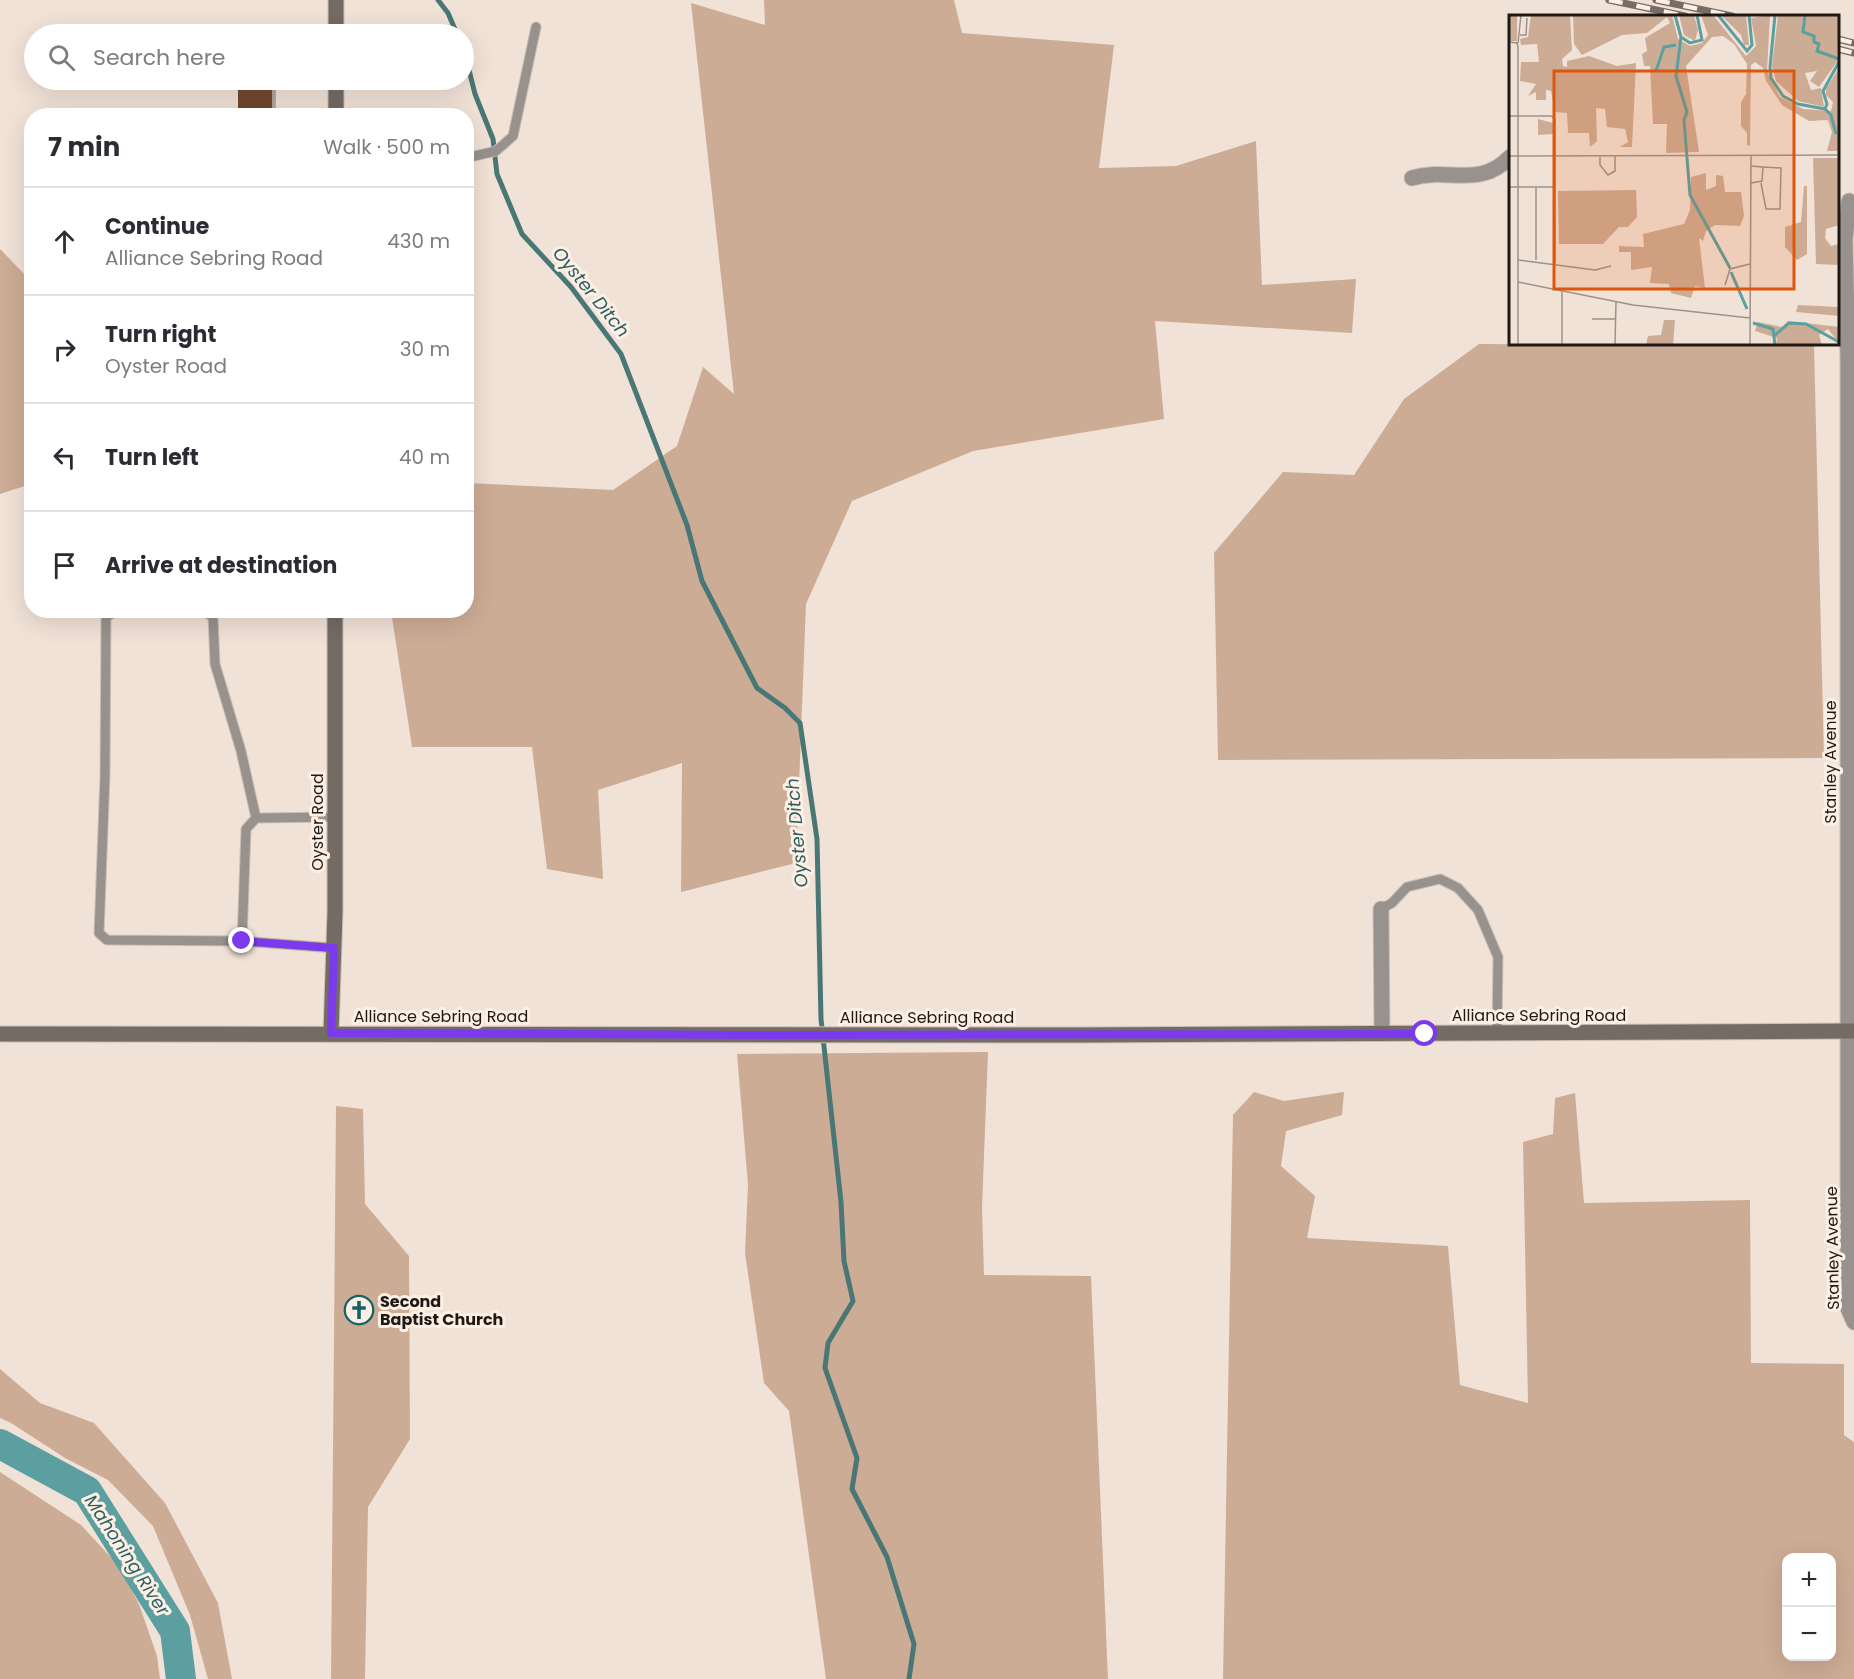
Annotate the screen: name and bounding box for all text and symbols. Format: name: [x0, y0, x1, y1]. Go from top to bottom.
inset map: [1509, 15, 1839, 345]
search box: [24, 24, 474, 90]
icon: search: [45, 41, 78, 74]
text: Search here: [93, 42, 226, 73]
text: 7 min: [48, 129, 120, 165]
text: Walk · 500 m: [323, 133, 450, 161]
text: Continue: [105, 211, 209, 242]
icon: ahead: [48, 225, 81, 258]
text: 430 m: [387, 227, 450, 255]
water label: Oyster Ditch: [547, 241, 636, 342]
text: Alliance Sebring Road: [105, 244, 323, 272]
text: Turn right: [105, 319, 216, 350]
icon: right: [48, 333, 81, 366]
text: 30 m: [400, 335, 450, 363]
text: Oyster Road: [105, 352, 227, 380]
icon: left: [48, 441, 81, 474]
text: Turn left: [105, 442, 199, 473]
text: 40 m: [399, 443, 450, 471]
icon: arrive: [48, 549, 81, 582]
text: Arrive at destination: [105, 550, 337, 581]
street label: Stanley Avenue: [1819, 700, 1842, 824]
street label: Oyster Road: [306, 773, 329, 871]
water label: Oyster Ditch: [779, 777, 814, 889]
route end: [228, 927, 254, 953]
street label: Alliance Sebring Road: [1452, 1004, 1626, 1027]
street label: Alliance Sebring Road: [354, 1005, 528, 1028]
street label: Alliance Sebring Road: [840, 1006, 1014, 1029]
route start: [1411, 1020, 1437, 1046]
street label: Stanley Avenue: [1820, 1186, 1845, 1310]
place label: Second Baptist Church: [380, 1290, 503, 1331]
church icon: Second Baptist Church: [343, 1294, 375, 1326]
water label: Mahoning River: [79, 1490, 176, 1621]
map controls: [1782, 1553, 1836, 1661]
button: +: [1782, 1553, 1836, 1607]
button: −: [1782, 1607, 1836, 1661]

